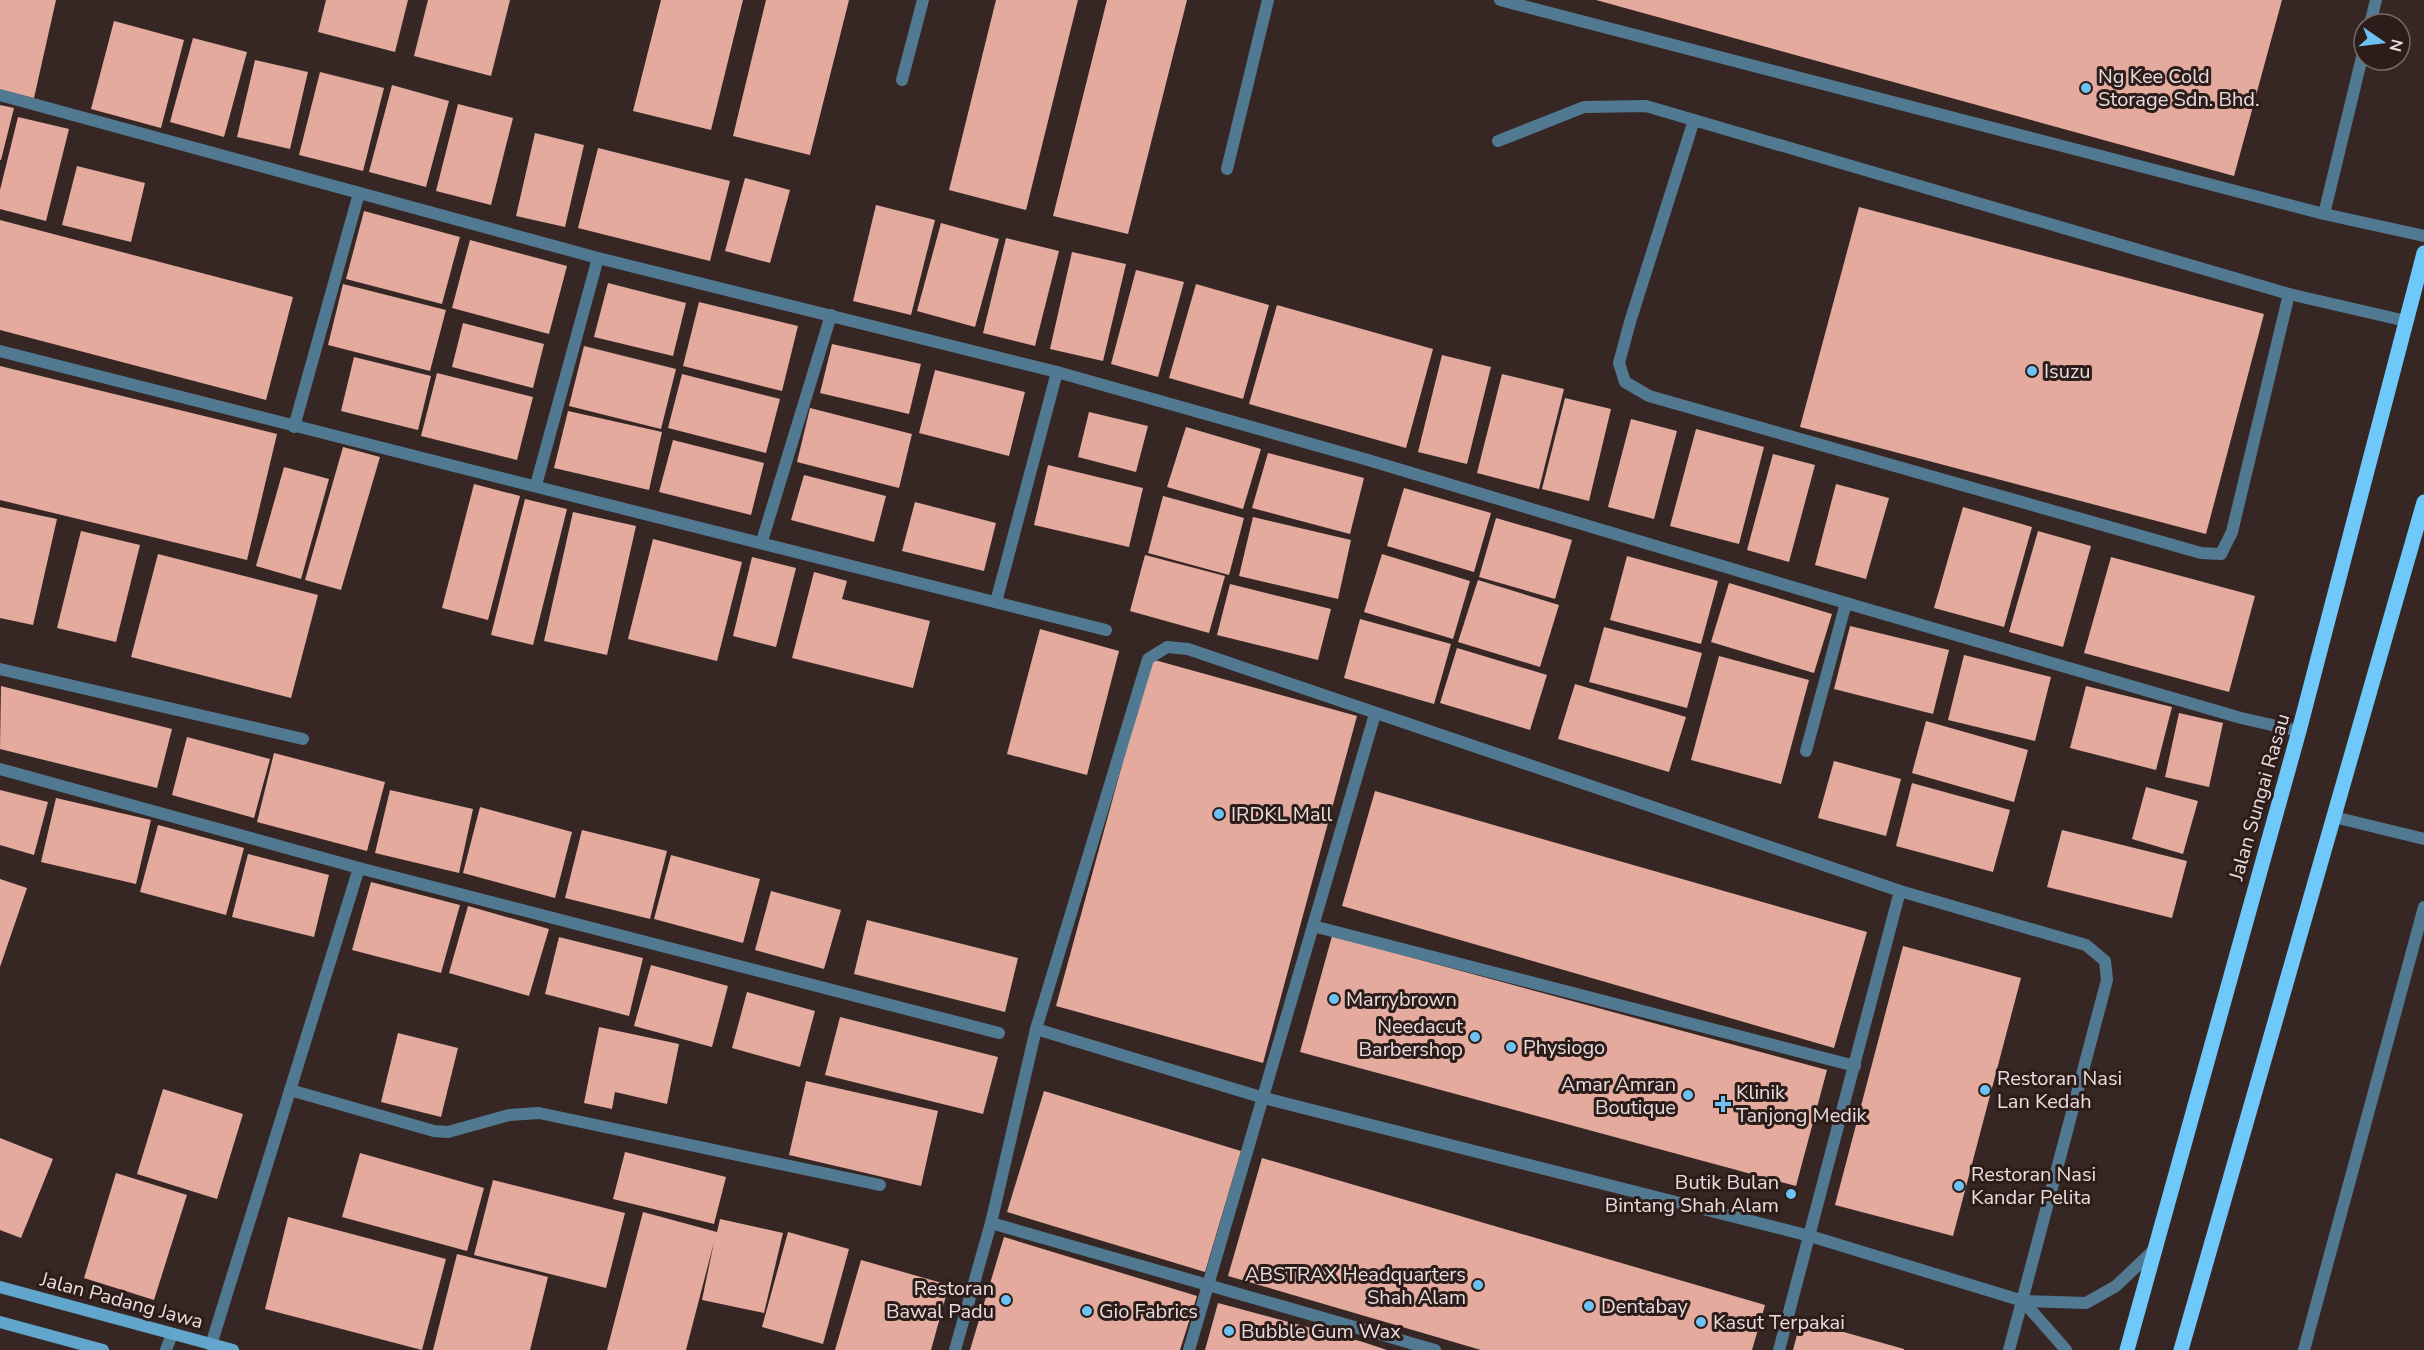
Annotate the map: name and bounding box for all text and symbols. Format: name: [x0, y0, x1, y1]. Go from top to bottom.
north arrow: [2352, 12, 2412, 72]
text: N: [2383, 37, 2408, 54]
place label: Ng Kee Cold Storage Sdn. Bhd.: [2098, 63, 2260, 113]
marker: Ng Kee Cold Storage Sdn. Bhd.: [2079, 81, 2093, 95]
place label: Isuzu: [2044, 358, 2090, 385]
marker: Isuzu: [2025, 364, 2039, 378]
street label: Jalan Sungai Rasau: [2222, 711, 2296, 885]
place label: IRDKL Mall: [1231, 801, 1332, 828]
marker: IRDKL Mall: [1212, 807, 1226, 821]
place label: Marrybrown: [1346, 986, 1457, 1013]
marker: Marrybrown: [1327, 992, 1341, 1006]
place label: Needacut Barbershop: [1359, 1013, 1464, 1063]
marker: Needacut Barbershop: [1468, 1030, 1482, 1044]
place label: Physiogo: [1523, 1034, 1605, 1061]
marker: Physiogo: [1504, 1040, 1518, 1054]
place label: Restoran Nasi Lan Kedah: [1997, 1065, 2122, 1115]
place label: Amar Amran Boutique: [1561, 1071, 1676, 1121]
place label: Klinik Tanjong Medik: [1736, 1079, 1868, 1129]
marker: Restoran Nasi Lan Kedah: [1978, 1083, 1992, 1097]
marker: Amar Amran Boutique: [1681, 1088, 1695, 1102]
marker: Klinik Tanjong Medik: [1714, 1095, 1732, 1113]
place label: Restoran Nasi Kandar Pelita: [1971, 1161, 2096, 1211]
place label: Butik Bulan Bintang Shah Alam: [1605, 1169, 1779, 1219]
marker: Restoran Nasi Kandar Pelita: [1952, 1179, 1966, 1193]
marker: Butik Bulan Bintang Shah Alam: [1784, 1187, 1798, 1201]
place label: ABSTRAX Headquarters Shah Alam: [1245, 1261, 1466, 1311]
street label: Jalan Padang Jawa: [36, 1265, 206, 1335]
place label: Restoran Bawal Padu: [886, 1275, 994, 1325]
marker: ABSTRAX Headquarters Shah Alam: [1471, 1278, 1485, 1292]
marker: Restoran Bawal Padu: [999, 1293, 1013, 1307]
place label: Dentabay: [1601, 1293, 1689, 1320]
place label: Gio Fabrics: [1099, 1298, 1198, 1325]
marker: Dentabay: [1582, 1299, 1596, 1313]
marker: Gio Fabrics: [1080, 1304, 1094, 1318]
place label: Kasut Terpakai: [1713, 1309, 1845, 1336]
marker: Kasut Terpakai: [1694, 1315, 1708, 1329]
place label: Bubble Gum Wax: [1241, 1318, 1401, 1345]
marker: Bubble Gum Wax: [1222, 1324, 1236, 1338]

